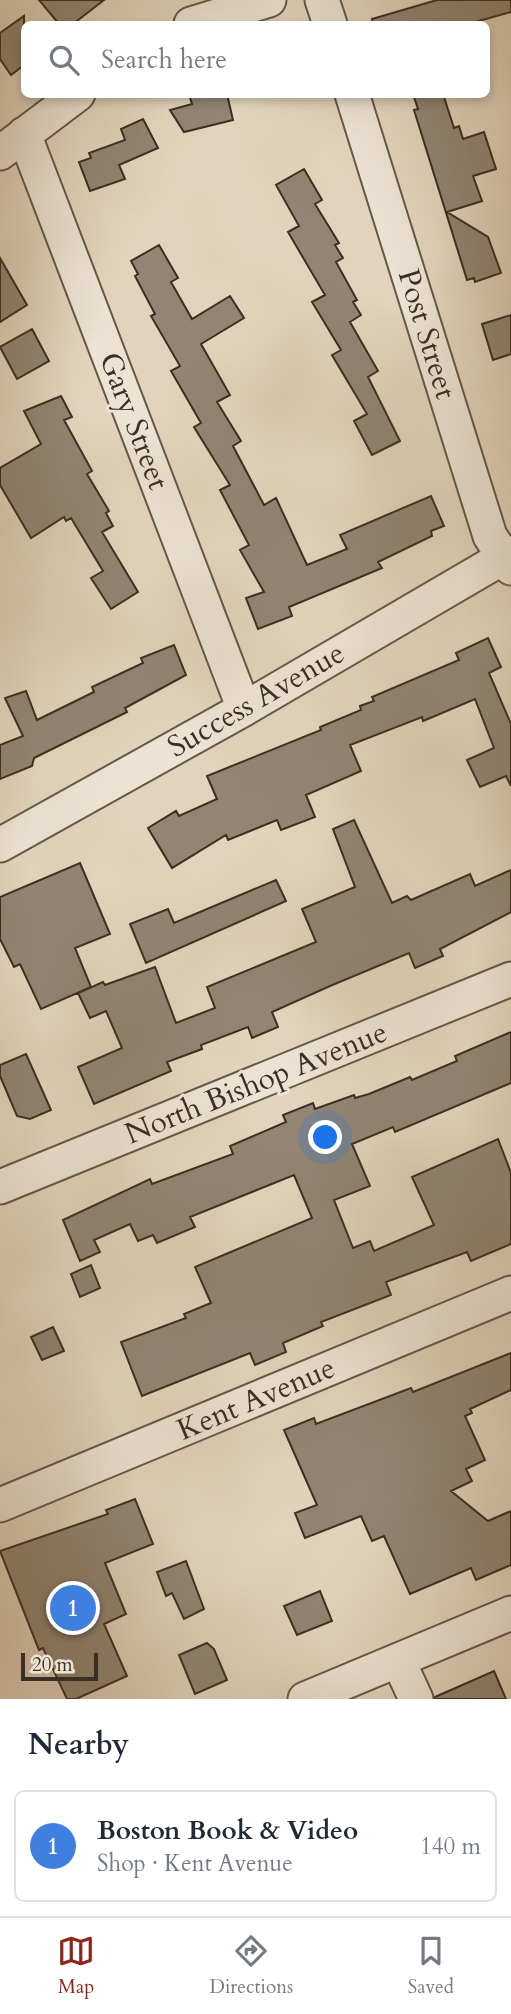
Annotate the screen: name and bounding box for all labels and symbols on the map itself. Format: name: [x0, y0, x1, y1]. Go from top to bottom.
street label: Post Street: [388, 264, 466, 404]
street label: Gary Street: [89, 347, 179, 496]
street label: Success Avenue: [160, 633, 352, 767]
street label: North Bishop Avenue: [119, 1012, 393, 1154]
your location: [308, 1120, 342, 1154]
street label: Kent Avenue: [171, 1347, 341, 1451]
pin: 1: [50, 1582, 96, 1634]
scale bar: [21, 1650, 98, 1682]

